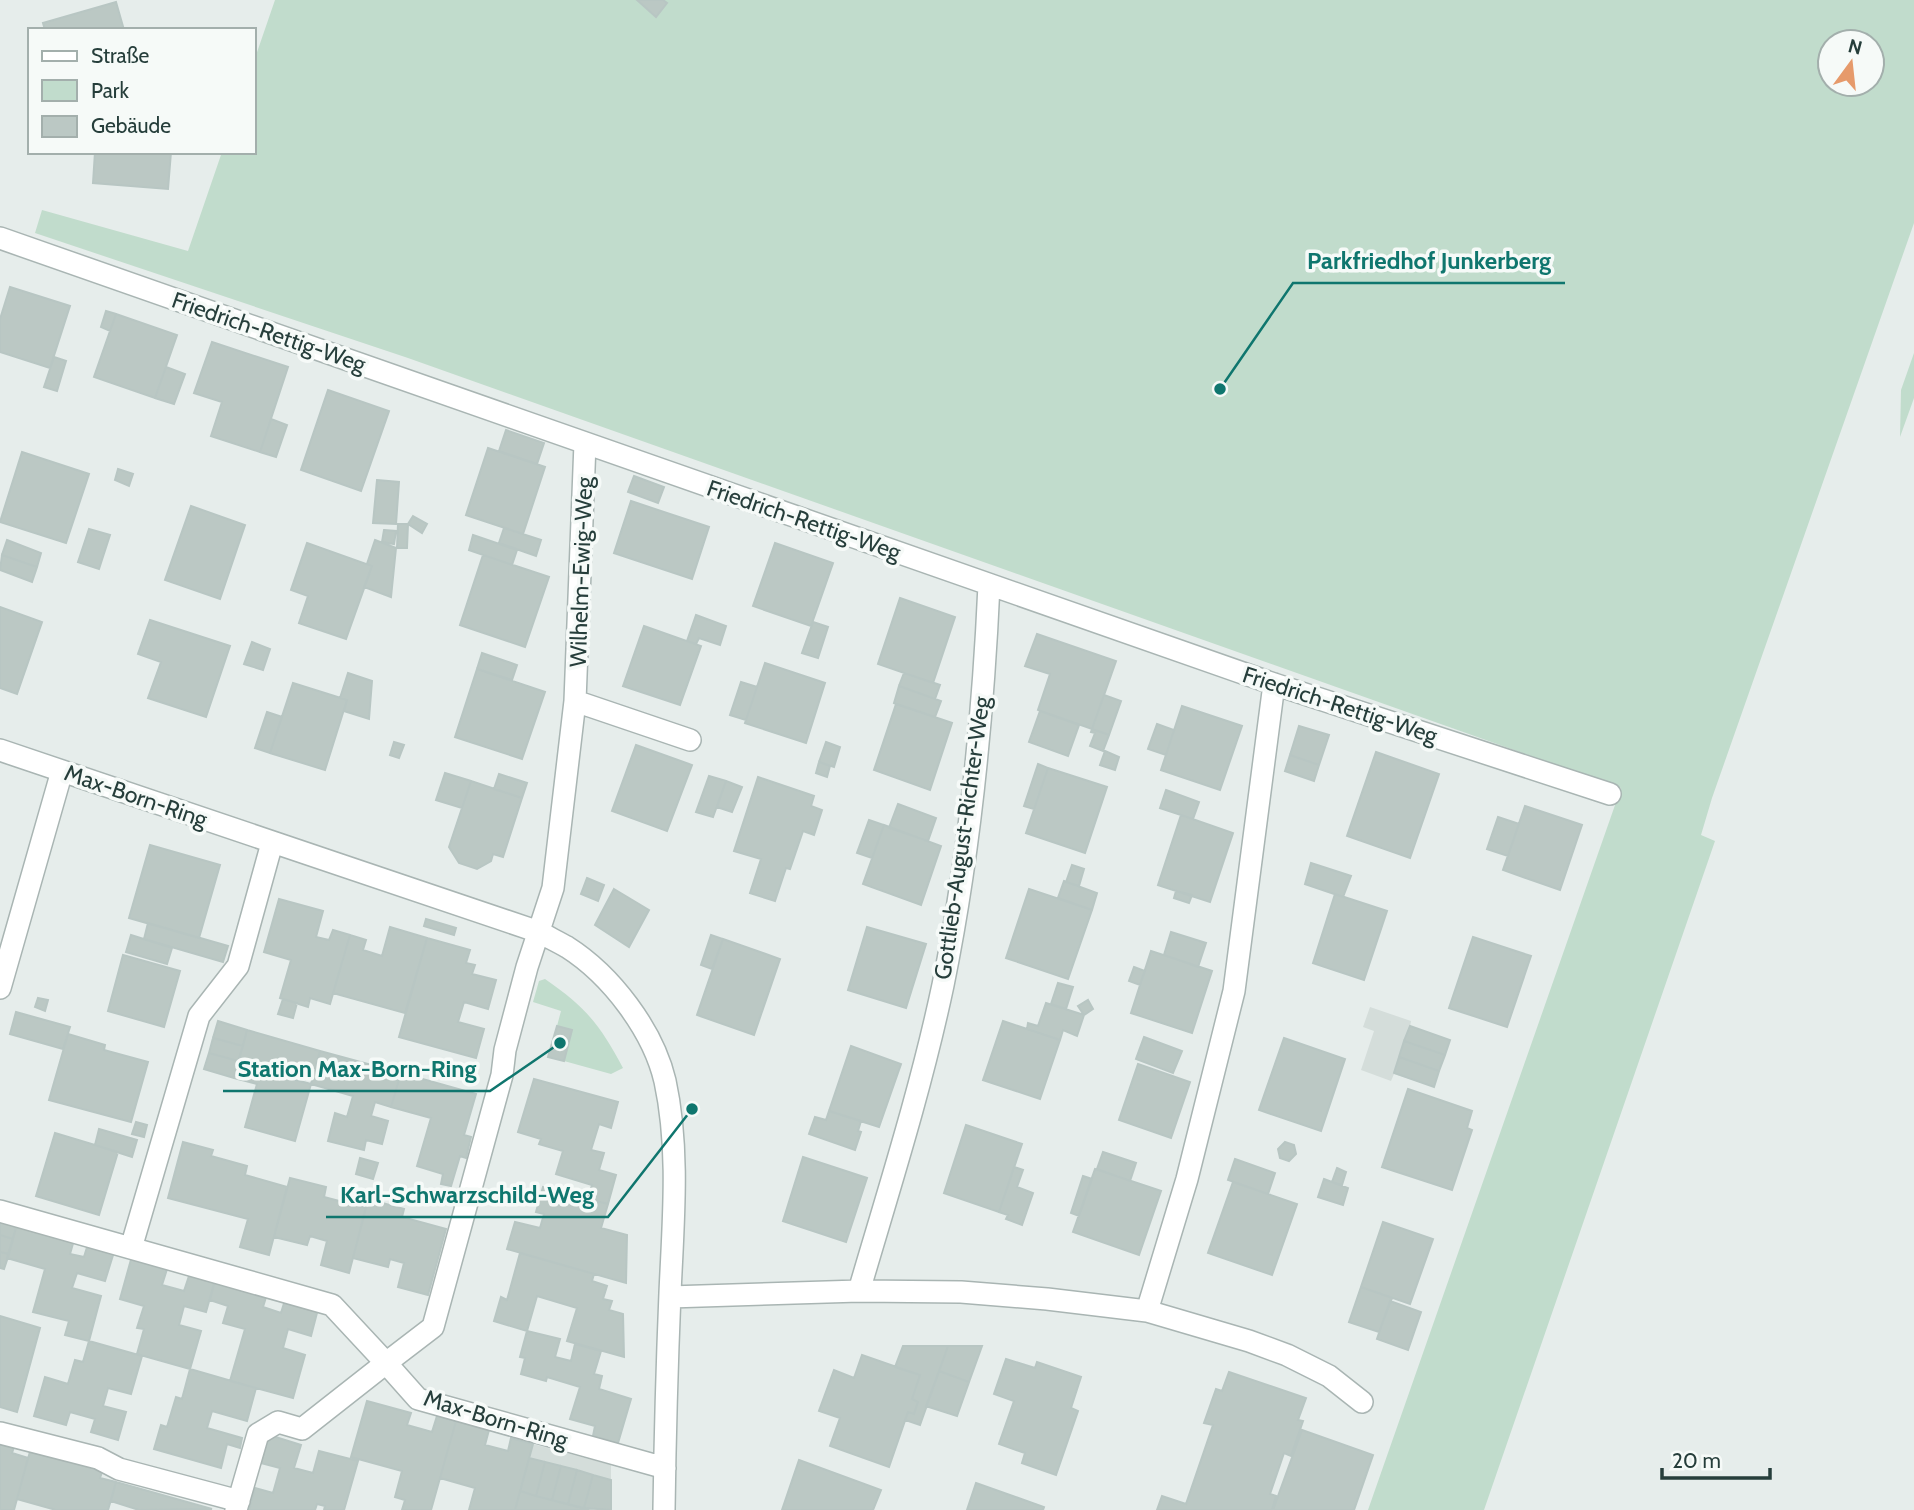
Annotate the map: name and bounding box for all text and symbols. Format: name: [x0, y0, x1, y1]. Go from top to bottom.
legend: [28, 28, 256, 154]
north arrow: [1816, 28, 1886, 98]
text: N: [1846, 34, 1865, 60]
text: Straße: [91, 43, 150, 68]
text: Park: [91, 78, 129, 103]
text: Gebäude: [91, 113, 171, 138]
callout: Parkfriedhof Junkerberg: [1293, 238, 1565, 283]
text: Parkfriedhof Junkerberg: [1307, 246, 1551, 275]
street label: Friedrich-Rettig-Weg: [168, 286, 370, 378]
street label: Friedrich-Rettig-Weg: [703, 474, 905, 566]
street label: Wilhelm-Ewig-Weg: [564, 476, 598, 668]
street label: Friedrich-Rettig-Weg: [1239, 660, 1441, 750]
street label: Gottlieb-August-Richter-Weg: [928, 694, 996, 981]
street label: Max-Born-Ring: [61, 758, 212, 834]
callout: Station Max-Born-Ring: [223, 1046, 490, 1091]
text: Station Max-Born-Ring: [237, 1054, 477, 1083]
callout: Karl-Schwarzschild-Weg: [326, 1172, 608, 1217]
text: Karl-Schwarzschild-Weg: [340, 1180, 594, 1209]
street label: Max-Born-Ring: [421, 1384, 572, 1454]
scale bar: [1662, 1436, 1770, 1480]
text: 20 m: [1672, 1448, 1721, 1473]

